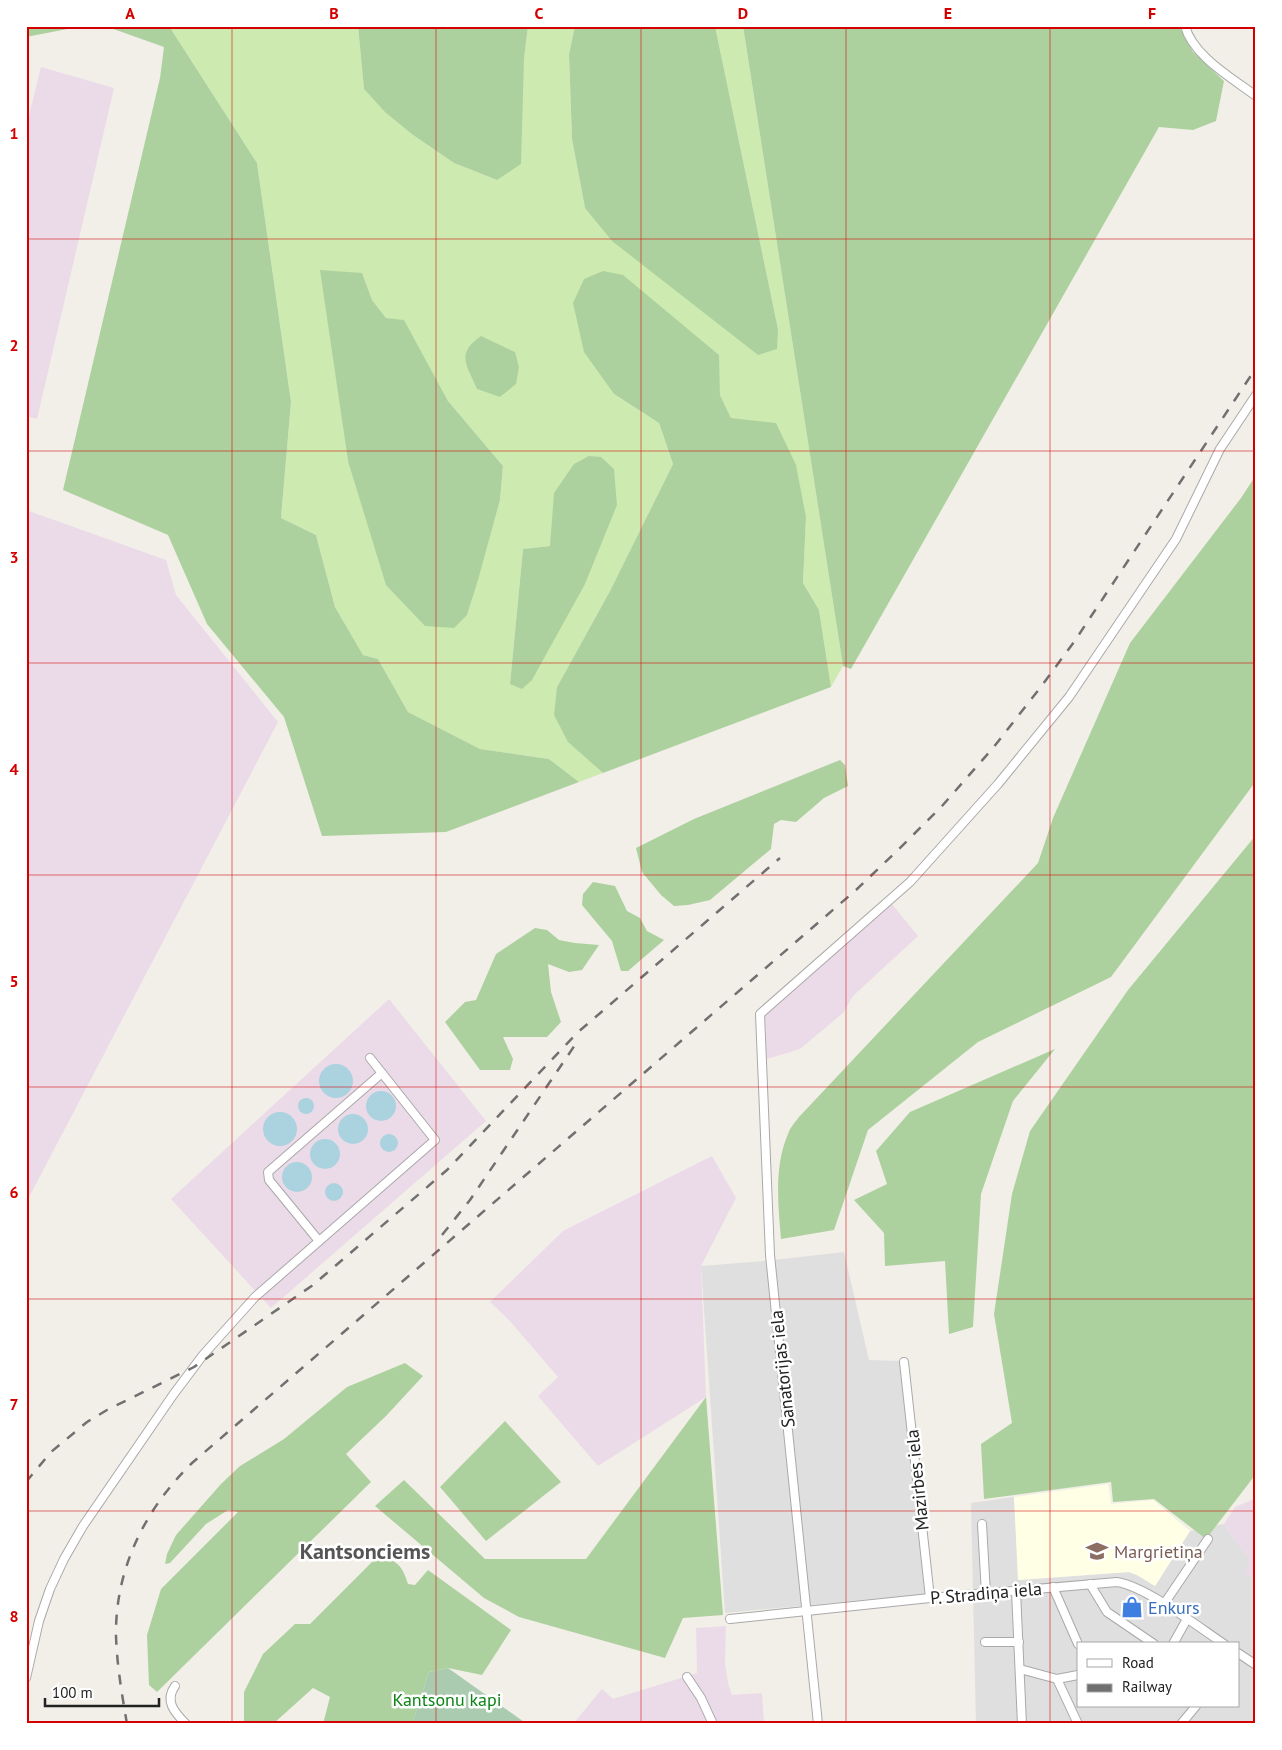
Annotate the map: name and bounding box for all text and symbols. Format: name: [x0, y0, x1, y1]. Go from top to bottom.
text: A: [125, 3, 135, 23]
text: B: [329, 3, 339, 23]
text: C: [535, 3, 544, 23]
text: D: [738, 3, 748, 23]
text: E: [944, 3, 952, 23]
text: F: [1148, 3, 1156, 23]
text: 1: [9, 123, 19, 143]
text: 2: [9, 335, 19, 355]
text: 3: [9, 547, 19, 567]
text: 4: [9, 759, 19, 779]
text: 5: [9, 971, 19, 991]
text: 6: [9, 1182, 19, 1202]
street label: Sanatorijas iela: [764, 1309, 800, 1429]
text: 7: [9, 1394, 19, 1414]
street label: Mazirbes iela: [900, 1428, 934, 1532]
district label: Kantsonciems: [300, 1537, 430, 1565]
school or university icon: Margrietiņa: [1084, 1538, 1110, 1564]
place label: Margrietiņa: [1114, 1540, 1203, 1563]
street label: P. Stradiņa iela: [929, 1577, 1043, 1609]
shop icon: Enkurs: [1119, 1594, 1145, 1620]
place label: Enkurs: [1148, 1596, 1200, 1619]
text: 8: [9, 1606, 19, 1626]
legend: [1077, 1642, 1240, 1708]
text: Road: [1122, 1653, 1154, 1672]
scale bar: [45, 1675, 159, 1707]
text: Railway: [1122, 1677, 1172, 1696]
text: 100 m: [52, 1683, 93, 1702]
park label: Kantsonu kapi: [392, 1688, 502, 1711]

